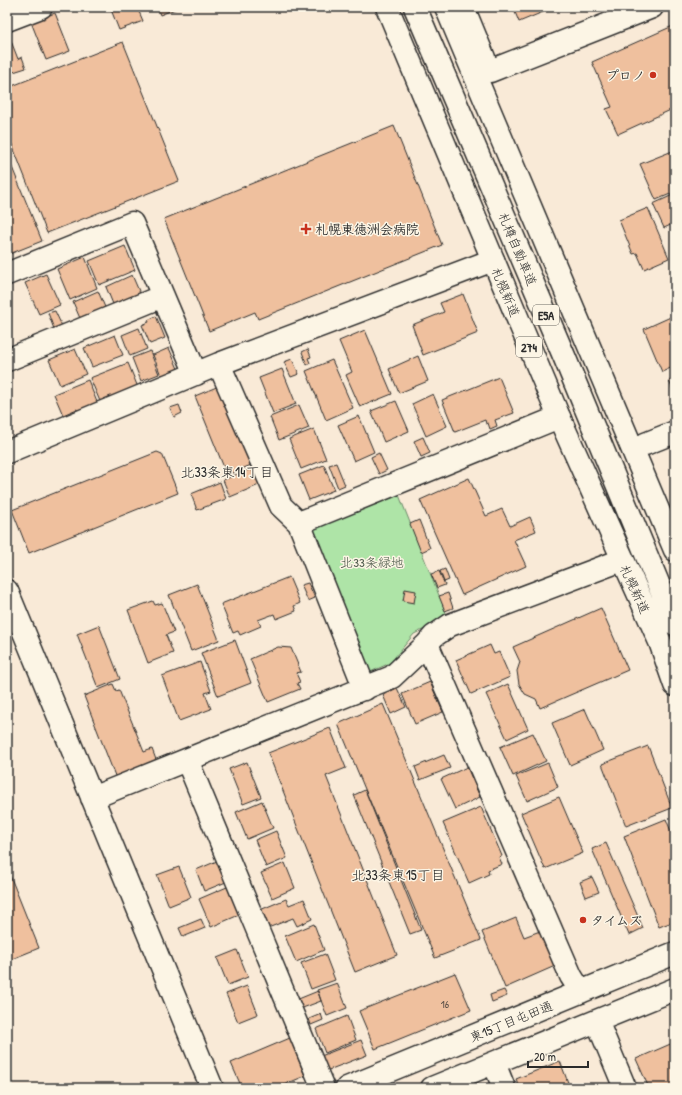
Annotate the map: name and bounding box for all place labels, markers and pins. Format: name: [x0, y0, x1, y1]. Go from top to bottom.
place label: プロノ: [606, 66, 645, 84]
marker: プロノ: [648, 70, 658, 80]
place label: 札幌東徳洲会病院: [315, 220, 419, 238]
marker: 札幌東徳洲会病院: [300, 223, 312, 235]
place label: タイムズ: [591, 911, 642, 929]
marker: タイムズ: [578, 915, 588, 925]

